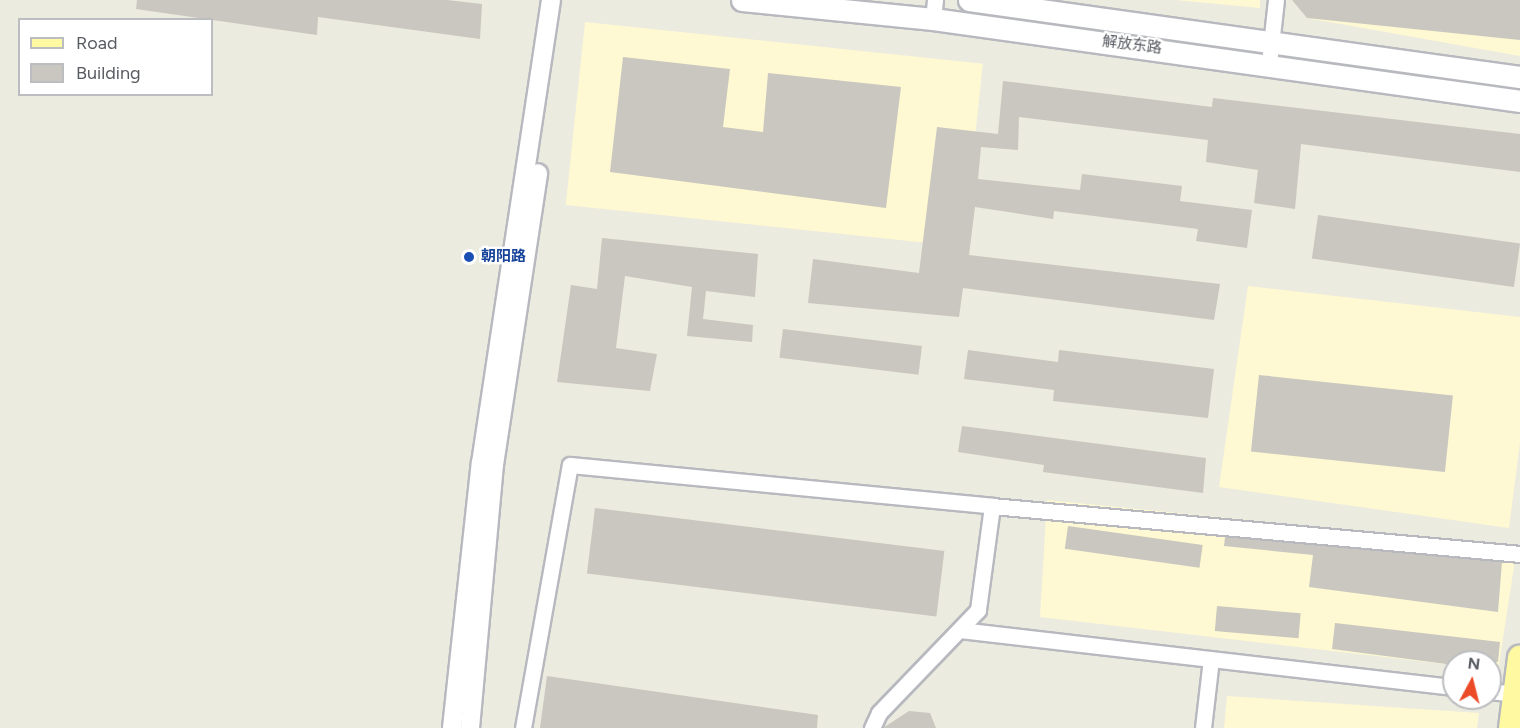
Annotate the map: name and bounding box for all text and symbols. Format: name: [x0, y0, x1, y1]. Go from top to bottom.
legend: [18, 18, 213, 96]
text: Road: [76, 32, 117, 54]
street label: 解放东路: [1101, 32, 1163, 58]
text: Building: [76, 62, 141, 84]
place label: 朝阳路: [481, 248, 526, 266]
marker: 朝阳路: [462, 250, 476, 264]
north arrow: [1442, 650, 1502, 710]
text: N: [1467, 653, 1481, 674]

